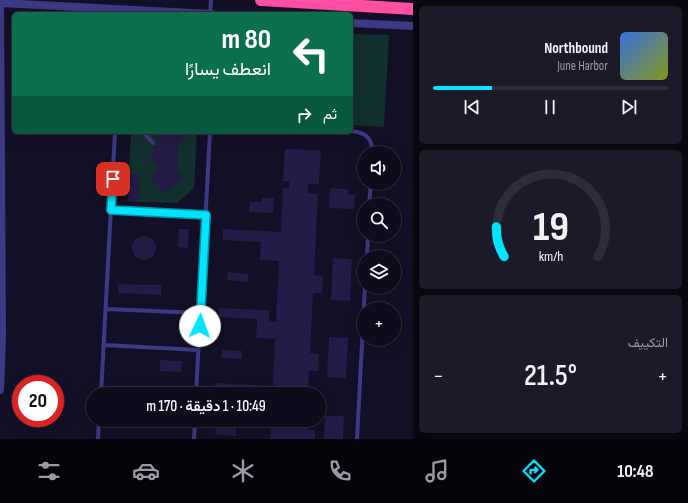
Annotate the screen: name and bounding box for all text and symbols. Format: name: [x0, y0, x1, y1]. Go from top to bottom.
text: 80 m: [222, 23, 271, 56]
icon: left: [285, 28, 337, 80]
text: Northbound: [544, 39, 608, 58]
text: June Harbor: [557, 58, 608, 74]
text: انعطف يسارًا: [185, 59, 271, 80]
icon: previous: [461, 96, 483, 118]
icon: pause: [539, 96, 561, 118]
icon: next: [618, 96, 640, 118]
icon: right: [293, 104, 315, 126]
text: ثم: [323, 105, 337, 124]
map controls: [357, 146, 401, 346]
button: sound: [357, 146, 401, 190]
pin: [96, 162, 130, 196]
icon: arrive: [102, 168, 124, 190]
button: search: [357, 198, 401, 242]
text: 19: [532, 203, 569, 252]
text: km/h: [538, 248, 563, 265]
button: layers: [357, 250, 401, 294]
button: +: [357, 302, 401, 346]
position arrow: [179, 305, 221, 347]
text: التكييف: [628, 335, 668, 351]
text: 21.5°: [524, 358, 577, 394]
text: −: [433, 363, 444, 390]
text: +: [657, 363, 668, 390]
speed limit sign: 20: [12, 375, 64, 427]
text: 10:49 · 1 دقيقة · 170 m: [146, 397, 266, 416]
icon: filters: [35, 457, 63, 485]
icon: car: [132, 457, 160, 485]
icon: climate: [229, 457, 257, 485]
icon: phone: [326, 457, 354, 485]
icon: music: [423, 457, 451, 485]
icon: directions: [520, 457, 548, 485]
text: 10:48: [617, 461, 653, 482]

